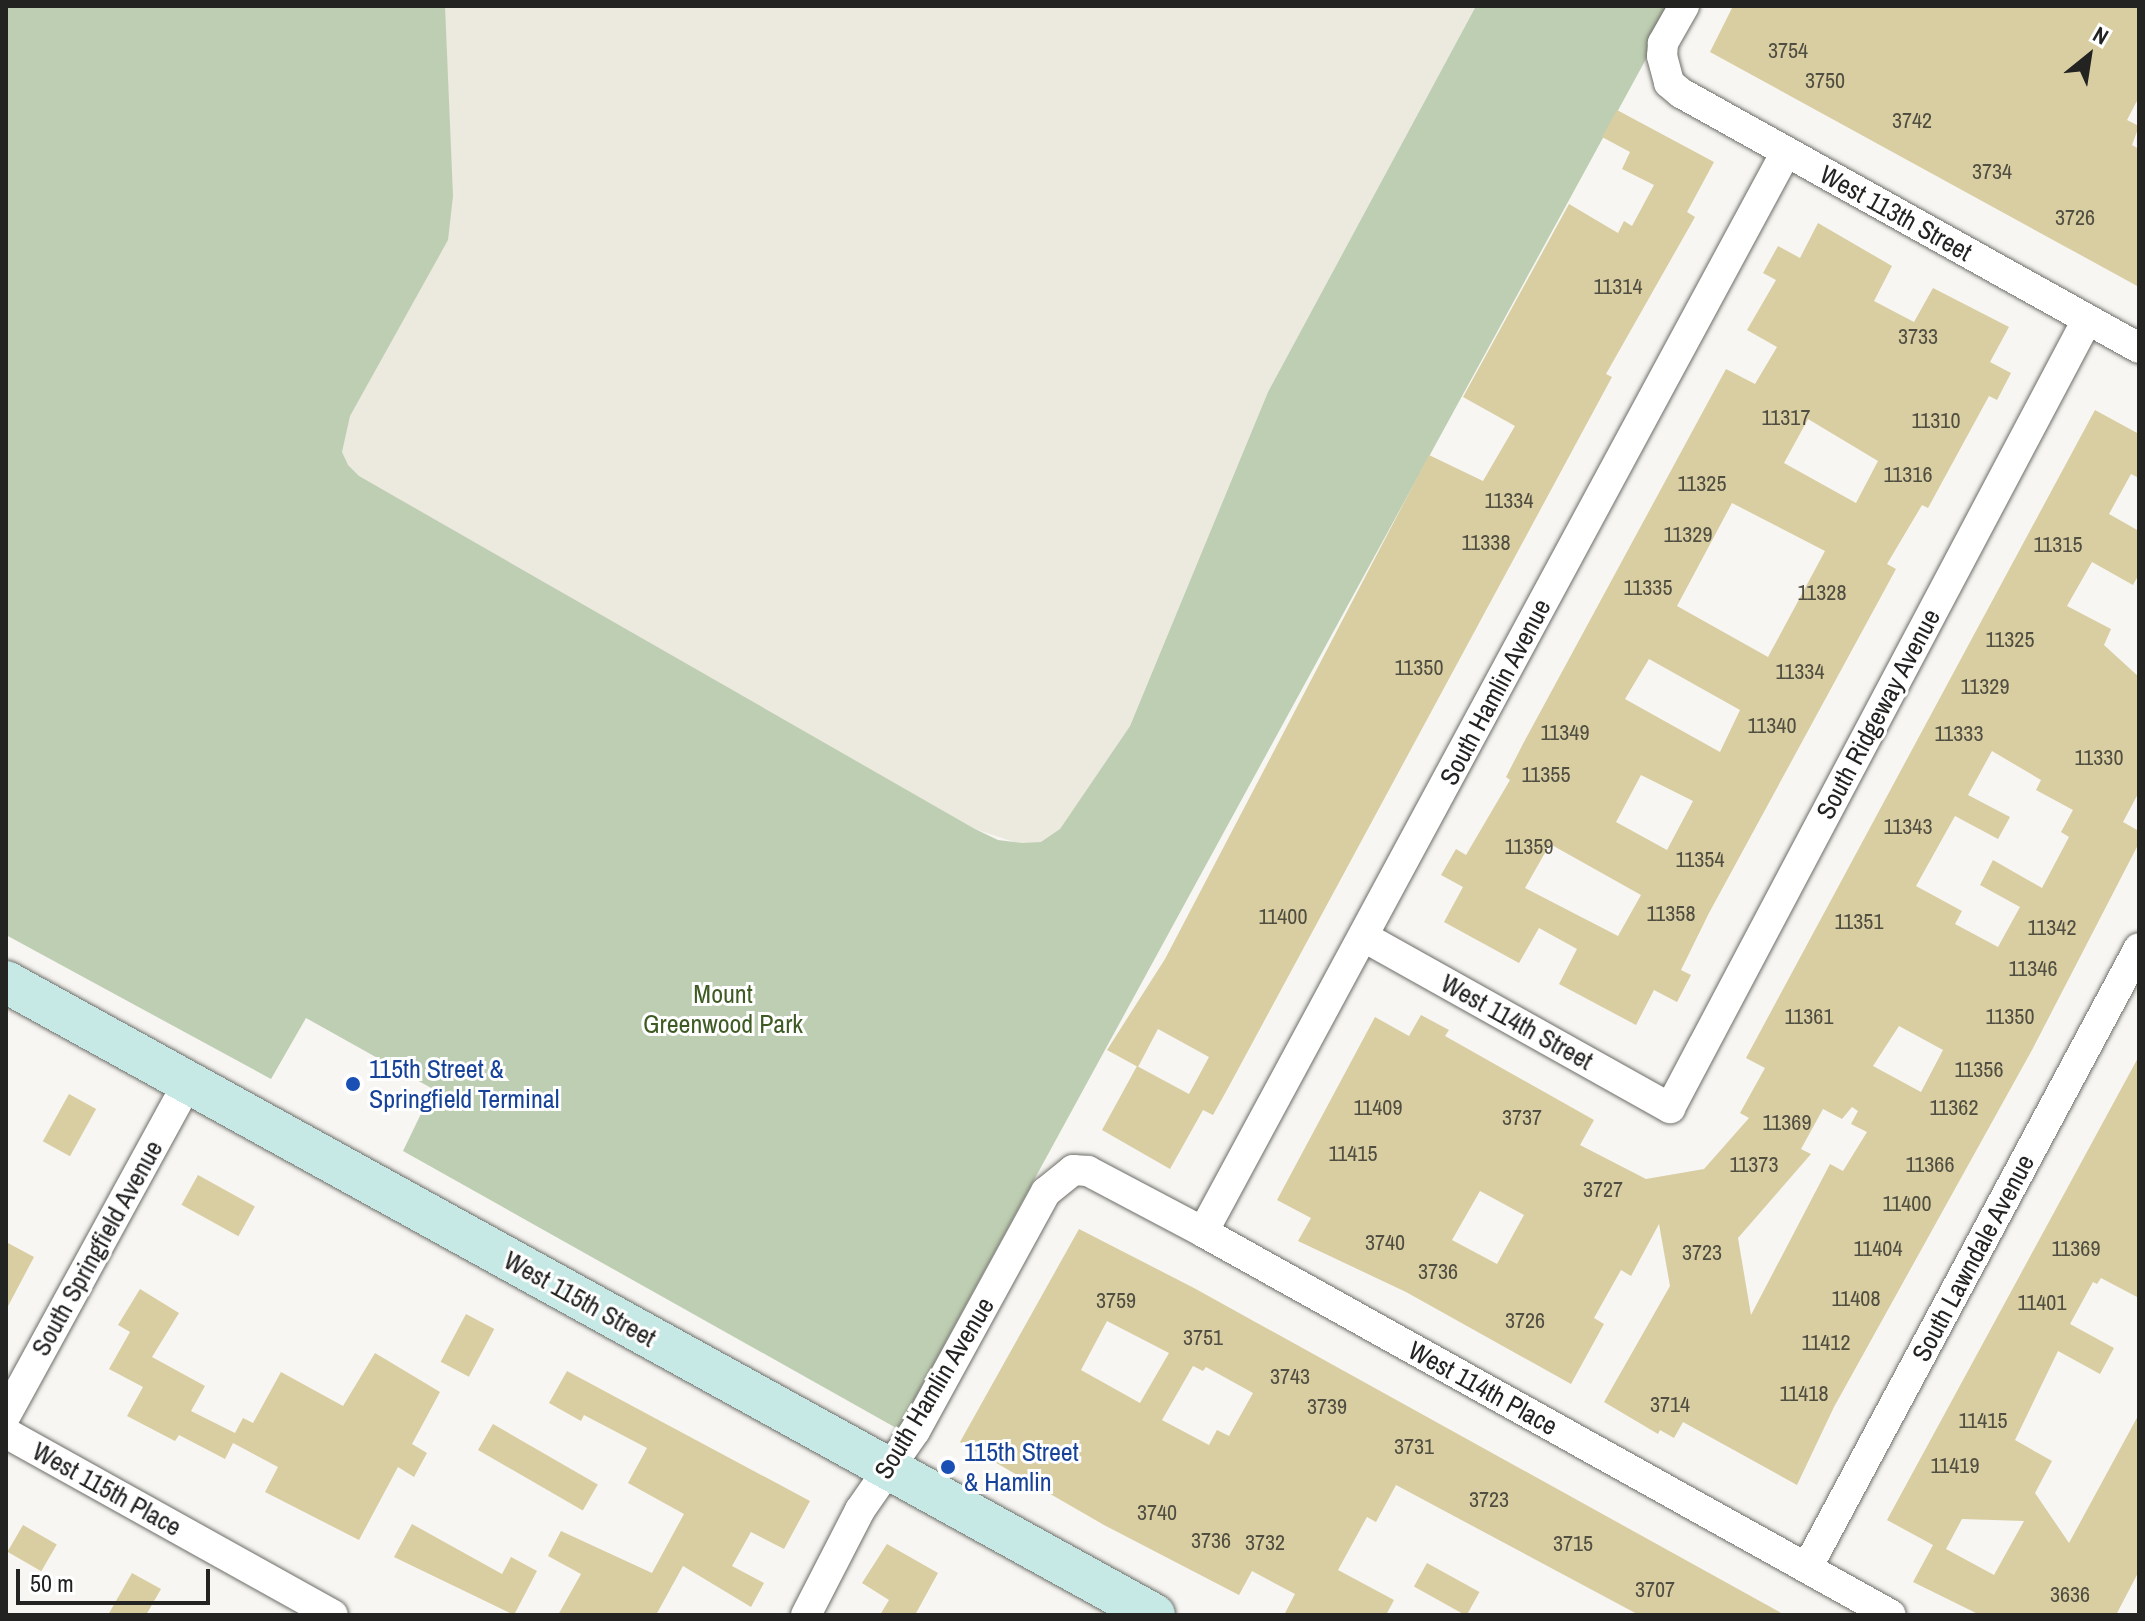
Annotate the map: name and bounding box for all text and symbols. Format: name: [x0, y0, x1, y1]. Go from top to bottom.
north arrow: [2049, 16, 2129, 96]
text: N: [2088, 19, 2114, 51]
house number: 3754: [1768, 38, 1808, 64]
house number: 3750: [1805, 68, 1845, 94]
house number: 3742: [1892, 108, 1932, 134]
street label: West 113th Street: [1815, 158, 1977, 268]
house number: 3734: [1972, 159, 2012, 185]
house number: 3726: [2055, 205, 2095, 231]
house number: 11314: [1594, 274, 1642, 300]
house number: 3733: [1898, 324, 1938, 350]
house number: 11317: [1762, 405, 1810, 431]
house number: 11310: [1912, 408, 1960, 434]
house number: 11316: [1884, 462, 1932, 488]
house number: 11325: [1678, 471, 1726, 497]
house number: 11334: [1485, 488, 1533, 514]
house number: 11329: [1664, 522, 1712, 548]
house number: 11338: [1462, 530, 1510, 556]
house number: 11315: [2034, 532, 2082, 558]
house number: 11335: [1624, 575, 1672, 601]
house number: 11328: [1798, 580, 1846, 606]
street label: South Hamlin Avenue: [1433, 593, 1557, 791]
street label: South Ridgeway Avenue: [1809, 603, 1947, 825]
house number: 11325: [1986, 627, 2034, 653]
house number: 11350: [1395, 655, 1443, 681]
house number: 11334: [1776, 659, 1824, 685]
house number: 11329: [1961, 674, 2009, 700]
house number: 11340: [1748, 713, 1796, 739]
house number: 11349: [1541, 720, 1589, 746]
house number: 11333: [1935, 721, 1983, 747]
house number: 11330: [2075, 745, 2123, 771]
house number: 11355: [1522, 762, 1570, 788]
house number: 11343: [1884, 814, 1932, 840]
house number: 11359: [1505, 834, 1553, 860]
house number: 11354: [1676, 847, 1724, 873]
house number: 11358: [1647, 901, 1695, 927]
house number: 11400: [1259, 904, 1307, 930]
house number: 11351: [1835, 909, 1883, 935]
house number: 11342: [2028, 915, 2076, 941]
house number: 11346: [2009, 956, 2057, 982]
street label: West 114th Street: [1436, 967, 1598, 1077]
park label: Mount Greenwood Park: [643, 978, 803, 1040]
house number: 11361: [1785, 1004, 1833, 1030]
house number: 11350: [1986, 1004, 2034, 1030]
place label: 115th Street & Springfield Terminal: [369, 1053, 560, 1114]
house number: 11356: [1955, 1057, 2003, 1083]
marker: 115th Street & Springfield Terminal: [344, 1075, 362, 1093]
house number: 11409: [1354, 1095, 1402, 1121]
house number: 11362: [1930, 1095, 1978, 1121]
house number: 3737: [1502, 1105, 1542, 1131]
house number: 11369: [1763, 1110, 1811, 1136]
street label: South Springfield Avenue: [25, 1134, 169, 1362]
house number: 11415: [1329, 1141, 1377, 1167]
street label: South Lawndale Avenue: [1905, 1149, 2041, 1367]
house number: 11373: [1730, 1152, 1778, 1178]
house number: 11366: [1906, 1152, 1954, 1178]
house number: 3727: [1583, 1177, 1623, 1203]
house number: 11400: [1883, 1191, 1931, 1217]
house number: 3740: [1365, 1230, 1405, 1256]
house number: 11404: [1854, 1236, 1902, 1262]
house number: 11369: [2052, 1236, 2100, 1262]
house number: 3723: [1682, 1240, 1722, 1266]
street label: West 115th Street: [499, 1244, 661, 1354]
house number: 3736: [1418, 1259, 1458, 1285]
house number: 11408: [1832, 1286, 1880, 1312]
house number: 3759: [1096, 1288, 1136, 1314]
house number: 11401: [2018, 1290, 2066, 1316]
street label: South Hamlin Avenue: [867, 1291, 1001, 1485]
house number: 3726: [1505, 1308, 1545, 1334]
house number: 3751: [1183, 1325, 1223, 1351]
house number: 11412: [1802, 1330, 1850, 1356]
street label: West 114th Place: [1403, 1334, 1563, 1442]
house number: 3743: [1270, 1364, 1310, 1390]
house number: 11418: [1780, 1381, 1828, 1407]
house number: 3714: [1650, 1392, 1690, 1418]
house number: 3739: [1307, 1394, 1347, 1420]
house number: 11415: [1959, 1408, 2007, 1434]
house number: 3731: [1394, 1434, 1434, 1460]
street label: West 115th Place: [27, 1435, 187, 1543]
place label: 115th Street & Hamlin: [964, 1436, 1079, 1498]
house number: 11419: [1931, 1453, 1979, 1479]
marker: 115th Street & Hamlin: [939, 1458, 957, 1476]
house number: 3723: [1469, 1487, 1509, 1513]
house number: 3740: [1137, 1500, 1177, 1526]
house number: 3736: [1191, 1528, 1231, 1554]
house number: 3732: [1245, 1530, 1285, 1556]
house number: 3715: [1553, 1531, 1593, 1557]
scale bar: [20, 1553, 214, 1603]
text: 50 m: [30, 1567, 74, 1599]
house number: 3707: [1635, 1577, 1675, 1603]
house number: 3636: [2050, 1582, 2090, 1608]

